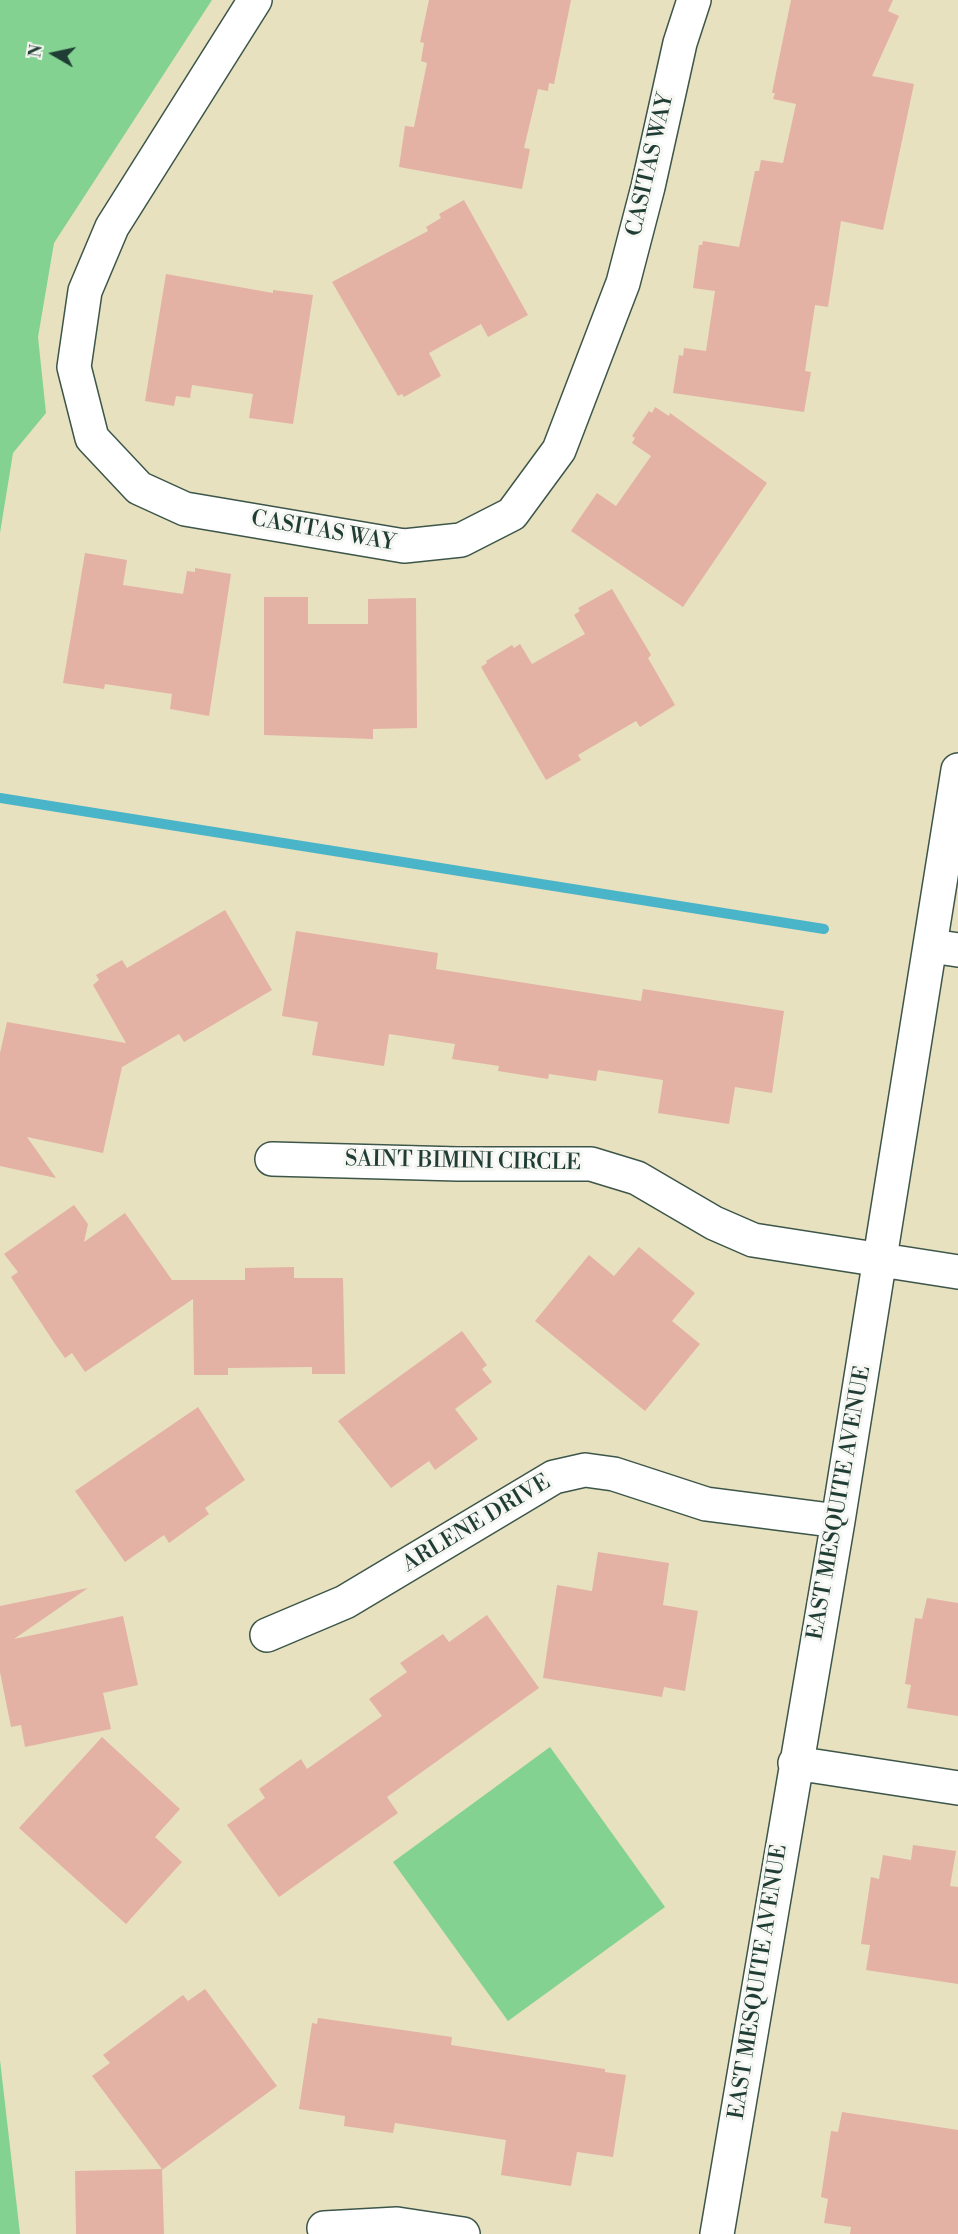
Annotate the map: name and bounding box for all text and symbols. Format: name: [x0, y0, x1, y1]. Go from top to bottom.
north arrow: [24, 24, 84, 84]
text: N: [25, 43, 47, 59]
street label: CASITAS WAY: [622, 91, 680, 239]
street label: CASITAS WAY: [249, 506, 397, 558]
street label: SAINT BIMINI CIRCLE: [345, 1147, 581, 1177]
street label: EAST MESQUITE AVENUE: [803, 1364, 877, 1642]
street label: ARLENE DRIVE: [398, 1469, 556, 1579]
street label: EAST MESQUITE AVENUE: [724, 1843, 794, 2121]

